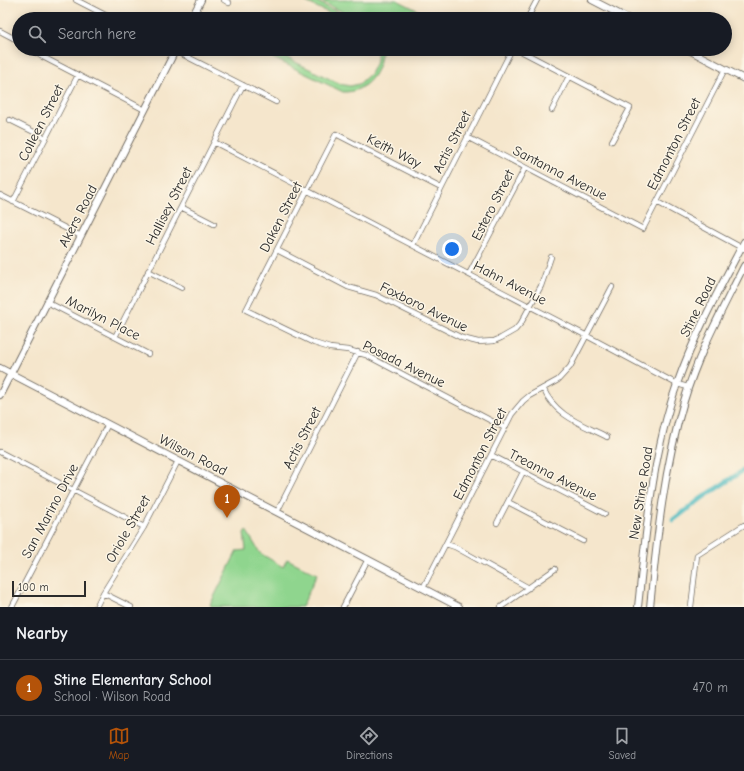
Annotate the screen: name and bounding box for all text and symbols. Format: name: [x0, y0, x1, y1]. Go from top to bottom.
search box: [12, 12, 732, 56]
icon: search: [26, 23, 48, 45]
text: Search here: [58, 25, 136, 43]
street label: Colleen Street: [14, 81, 68, 164]
street label: Edmonton Street: [643, 94, 705, 193]
street label: Actis Street: [429, 107, 475, 176]
street label: Keith Way: [364, 130, 425, 172]
street label: Santanna Avenue: [510, 142, 610, 204]
street label: Hallisey Street: [142, 163, 196, 248]
street label: Estero Street: [468, 166, 519, 243]
street label: Daken Street: [256, 178, 307, 255]
street label: Akers Road: [55, 182, 101, 250]
your location: [442, 239, 462, 259]
street label: Hahn Avenue: [471, 257, 549, 309]
street label: Stine Road: [676, 274, 720, 340]
street label: Foxboro Avenue: [377, 278, 471, 336]
street label: Marilyn Place: [63, 292, 143, 344]
street label: Posada Avenue: [360, 337, 448, 391]
street label: Actis Street: [279, 403, 325, 472]
street label: Edmonton Street: [449, 404, 511, 503]
street label: Wilson Road: [156, 431, 230, 479]
street label: Treanna Avenue: [506, 445, 600, 505]
street label: New Stine Road: [625, 445, 657, 541]
street label: San Marino Drive: [18, 461, 82, 561]
pin: 1: [214, 485, 240, 518]
street label: Oriole Street: [102, 491, 155, 566]
scale bar: [12, 579, 86, 598]
text: 100 m: [18, 581, 49, 594]
text: Nearby: [16, 624, 67, 643]
text: Stine Elementary School: [54, 671, 212, 689]
text: 1: [26, 680, 32, 695]
text: 470 m: [693, 680, 728, 695]
text: School · Wilson Road: [54, 689, 171, 704]
tab: Map: [108, 725, 130, 762]
tab: Directions: [346, 725, 393, 762]
tab: Saved: [609, 725, 636, 762]

